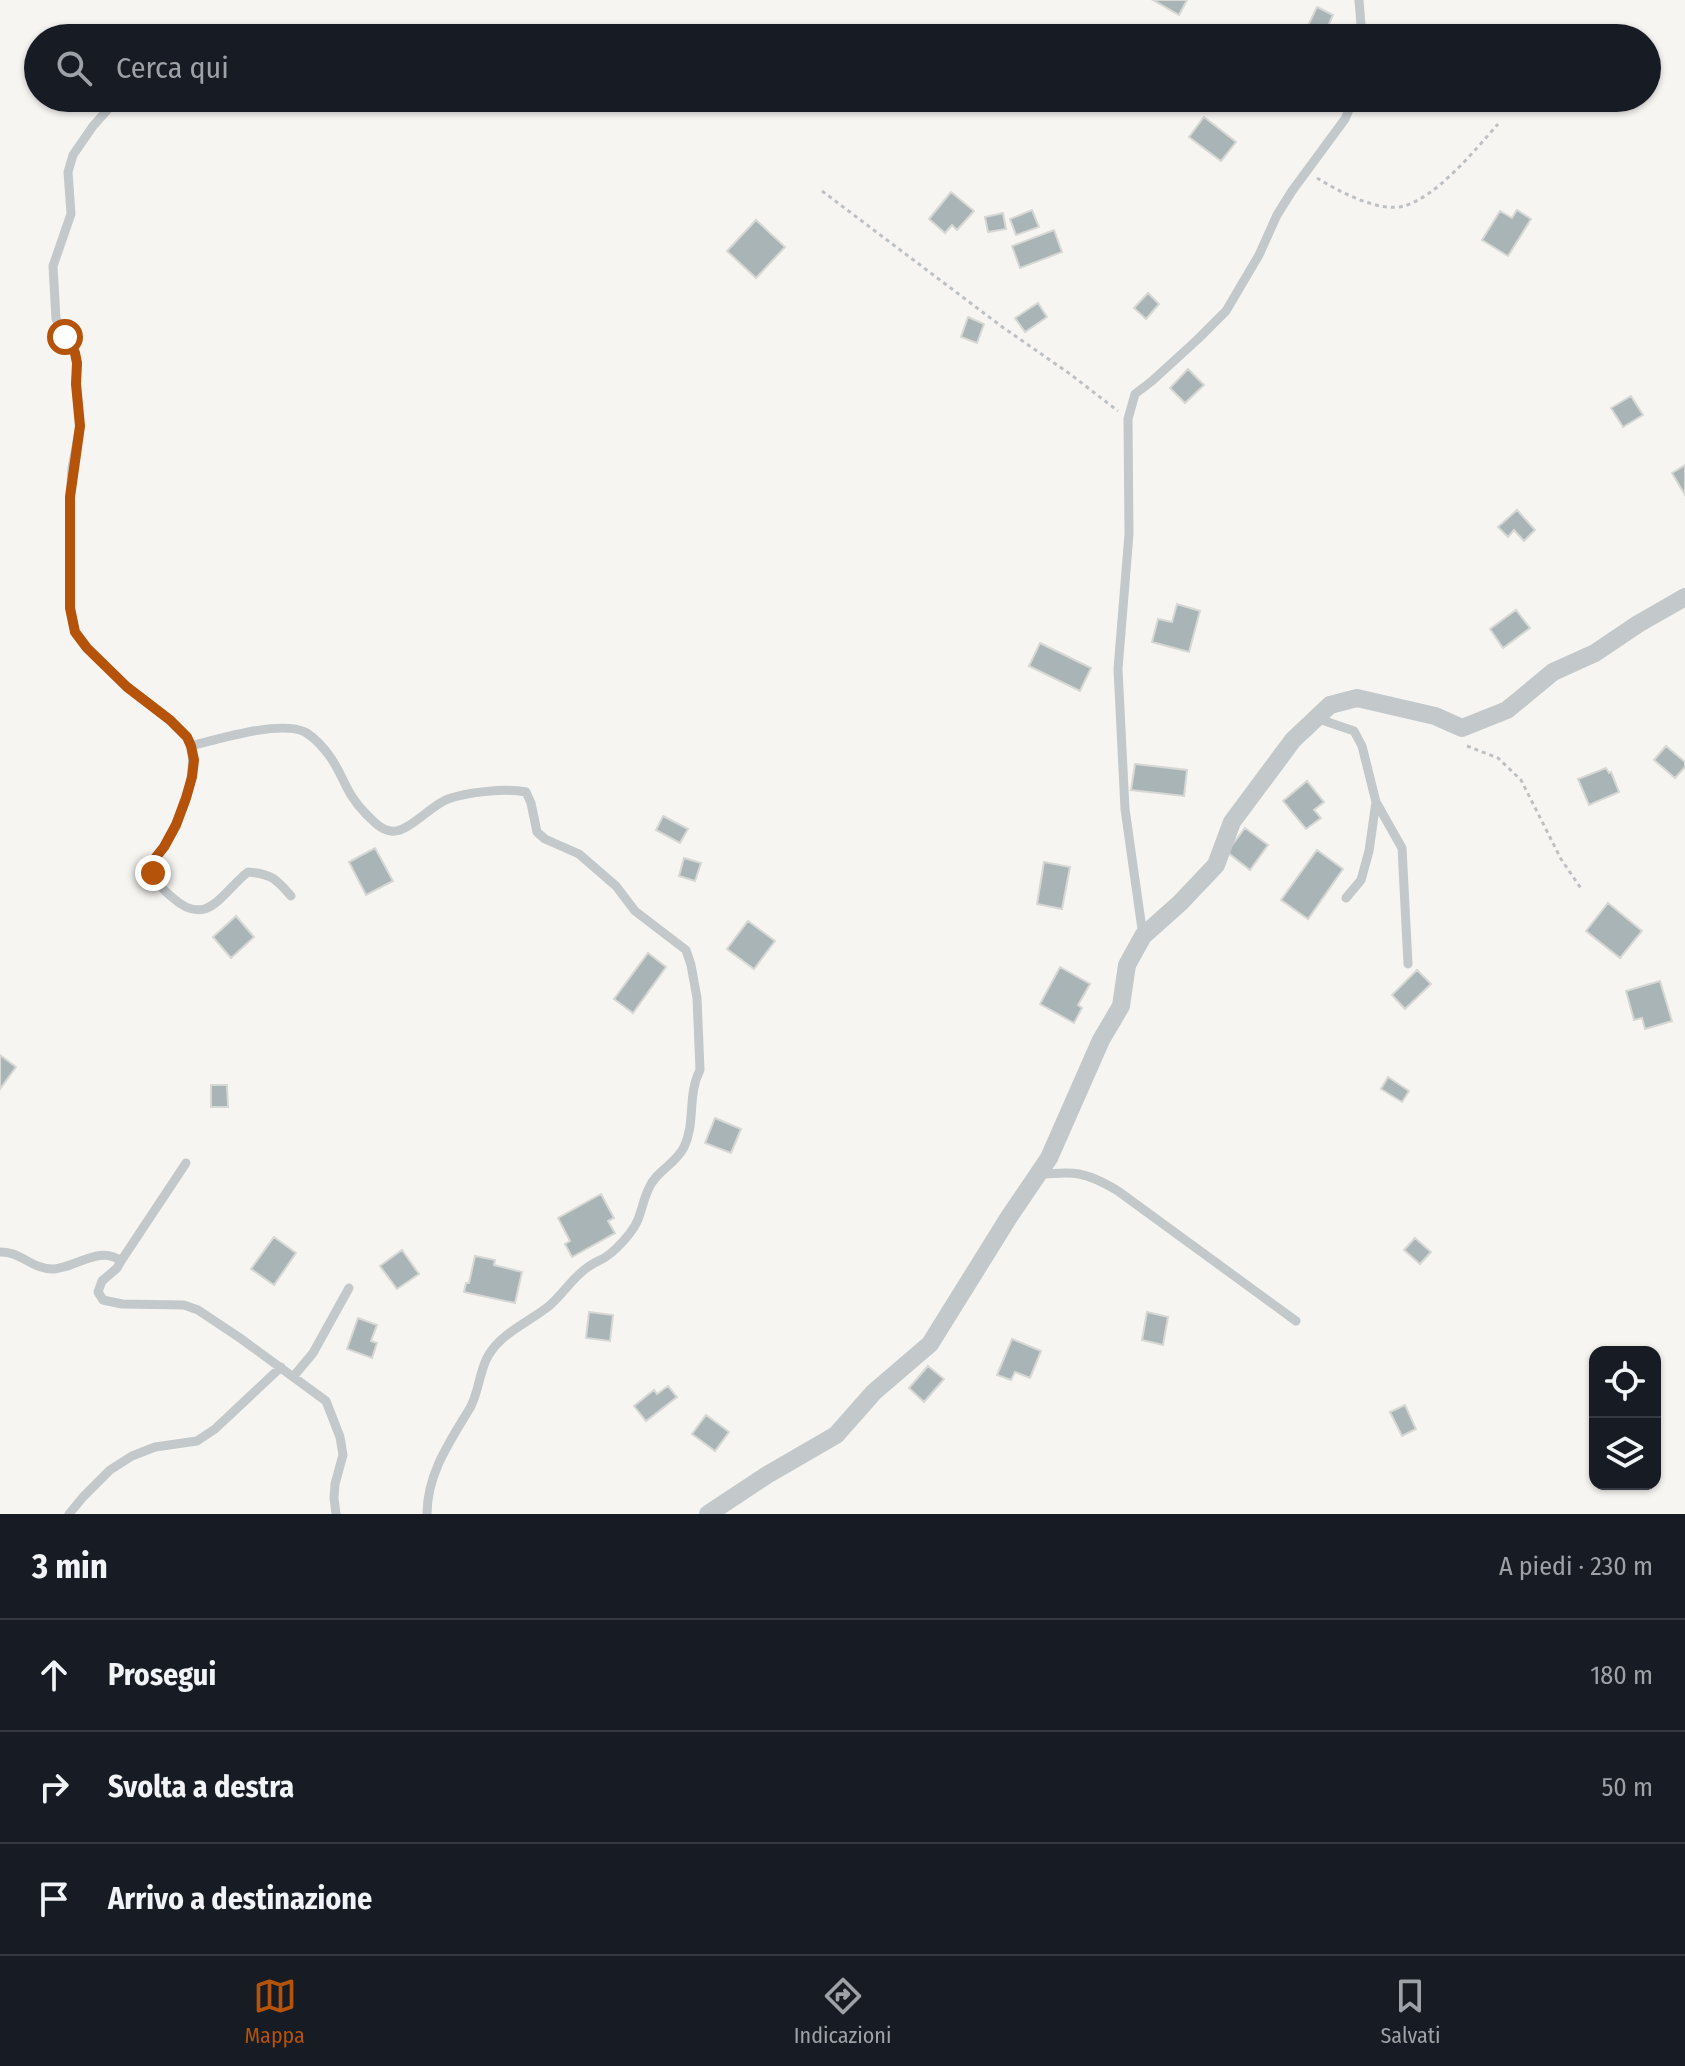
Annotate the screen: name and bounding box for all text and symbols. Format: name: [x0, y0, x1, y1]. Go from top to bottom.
search box: [24, 24, 1661, 112]
icon: search: [52, 46, 96, 90]
text: Cerca qui: [116, 50, 229, 86]
route start: [47, 319, 83, 355]
route end: [135, 855, 171, 891]
map controls: [1589, 1346, 1661, 1490]
button: locate: [1589, 1346, 1661, 1418]
button: layers: [1589, 1418, 1661, 1490]
text: 3 min: [32, 1546, 108, 1587]
text: A piedi · 230 m: [1499, 1551, 1653, 1582]
icon: ahead: [32, 1653, 76, 1697]
text: Prosegui: [108, 1657, 216, 1693]
text: 180 m: [1590, 1660, 1653, 1691]
icon: right: [32, 1765, 76, 1809]
text: Svolta a destra: [108, 1769, 294, 1805]
text: 50 m: [1601, 1772, 1653, 1803]
icon: arrive: [32, 1877, 76, 1921]
text: Arrivo a destinazione: [108, 1881, 372, 1917]
tab: Mappa: [244, 1974, 305, 2049]
tab: Indicazioni: [794, 1974, 891, 2049]
tab: Salvati: [1380, 1974, 1440, 2049]

